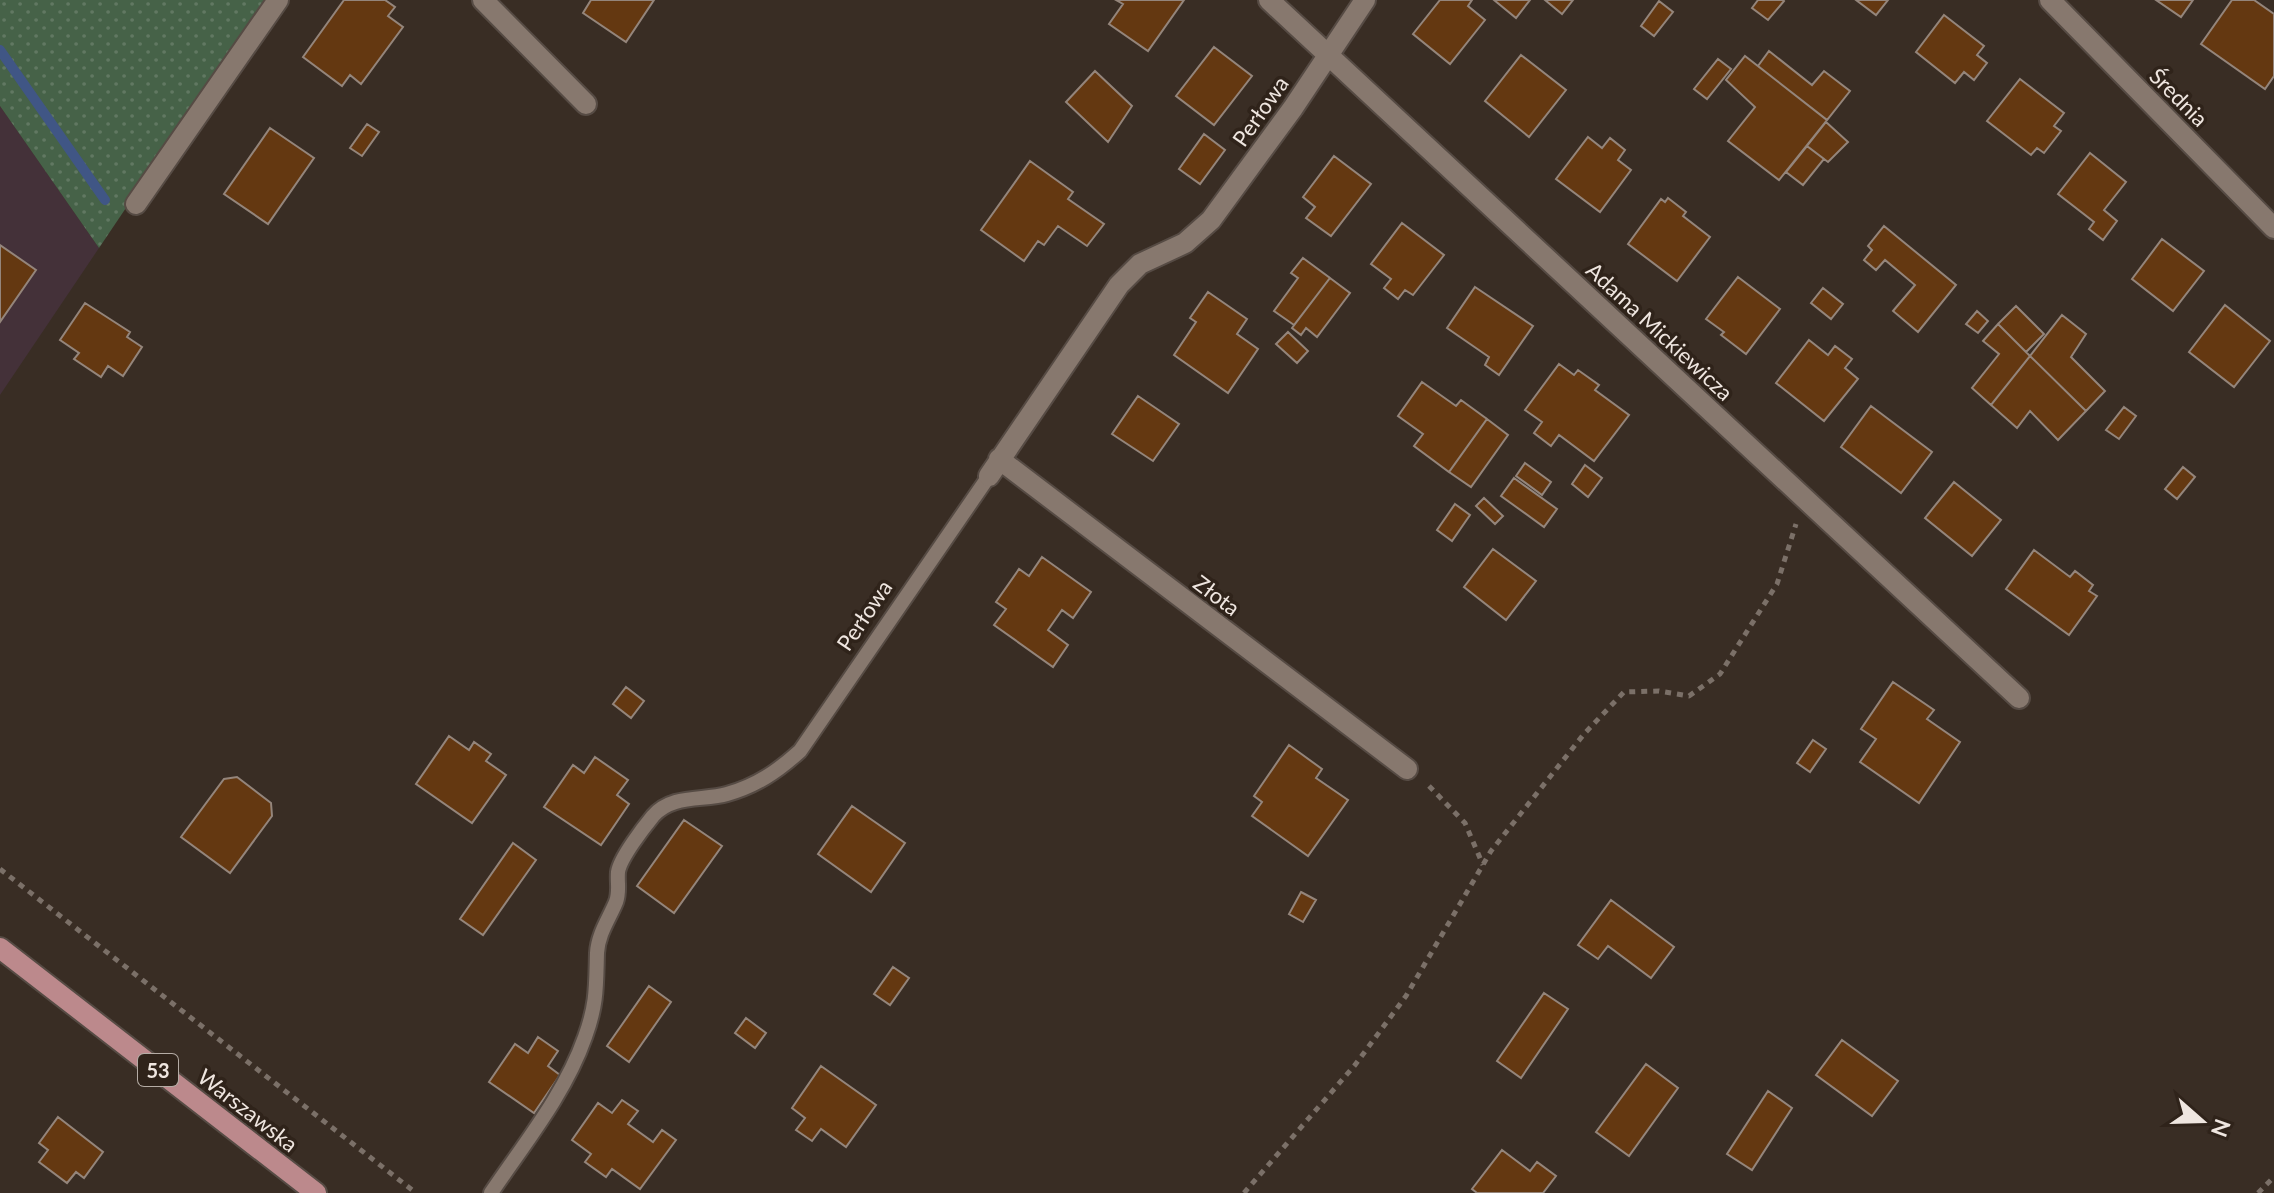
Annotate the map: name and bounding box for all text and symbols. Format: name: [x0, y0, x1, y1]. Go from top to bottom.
street label: Średnia: [2144, 62, 2214, 132]
street label: Perłowa: [1226, 71, 1294, 151]
street label: Adama Mickiewicza: [1581, 256, 1739, 406]
street label: Złota: [1188, 569, 1246, 621]
street label: Perłowa: [831, 575, 897, 655]
road number: 53: [138, 1054, 178, 1086]
street label: Warszawska: [193, 1063, 303, 1157]
north arrow: [2162, 1081, 2242, 1161]
text: N: [2206, 1115, 2237, 1141]

